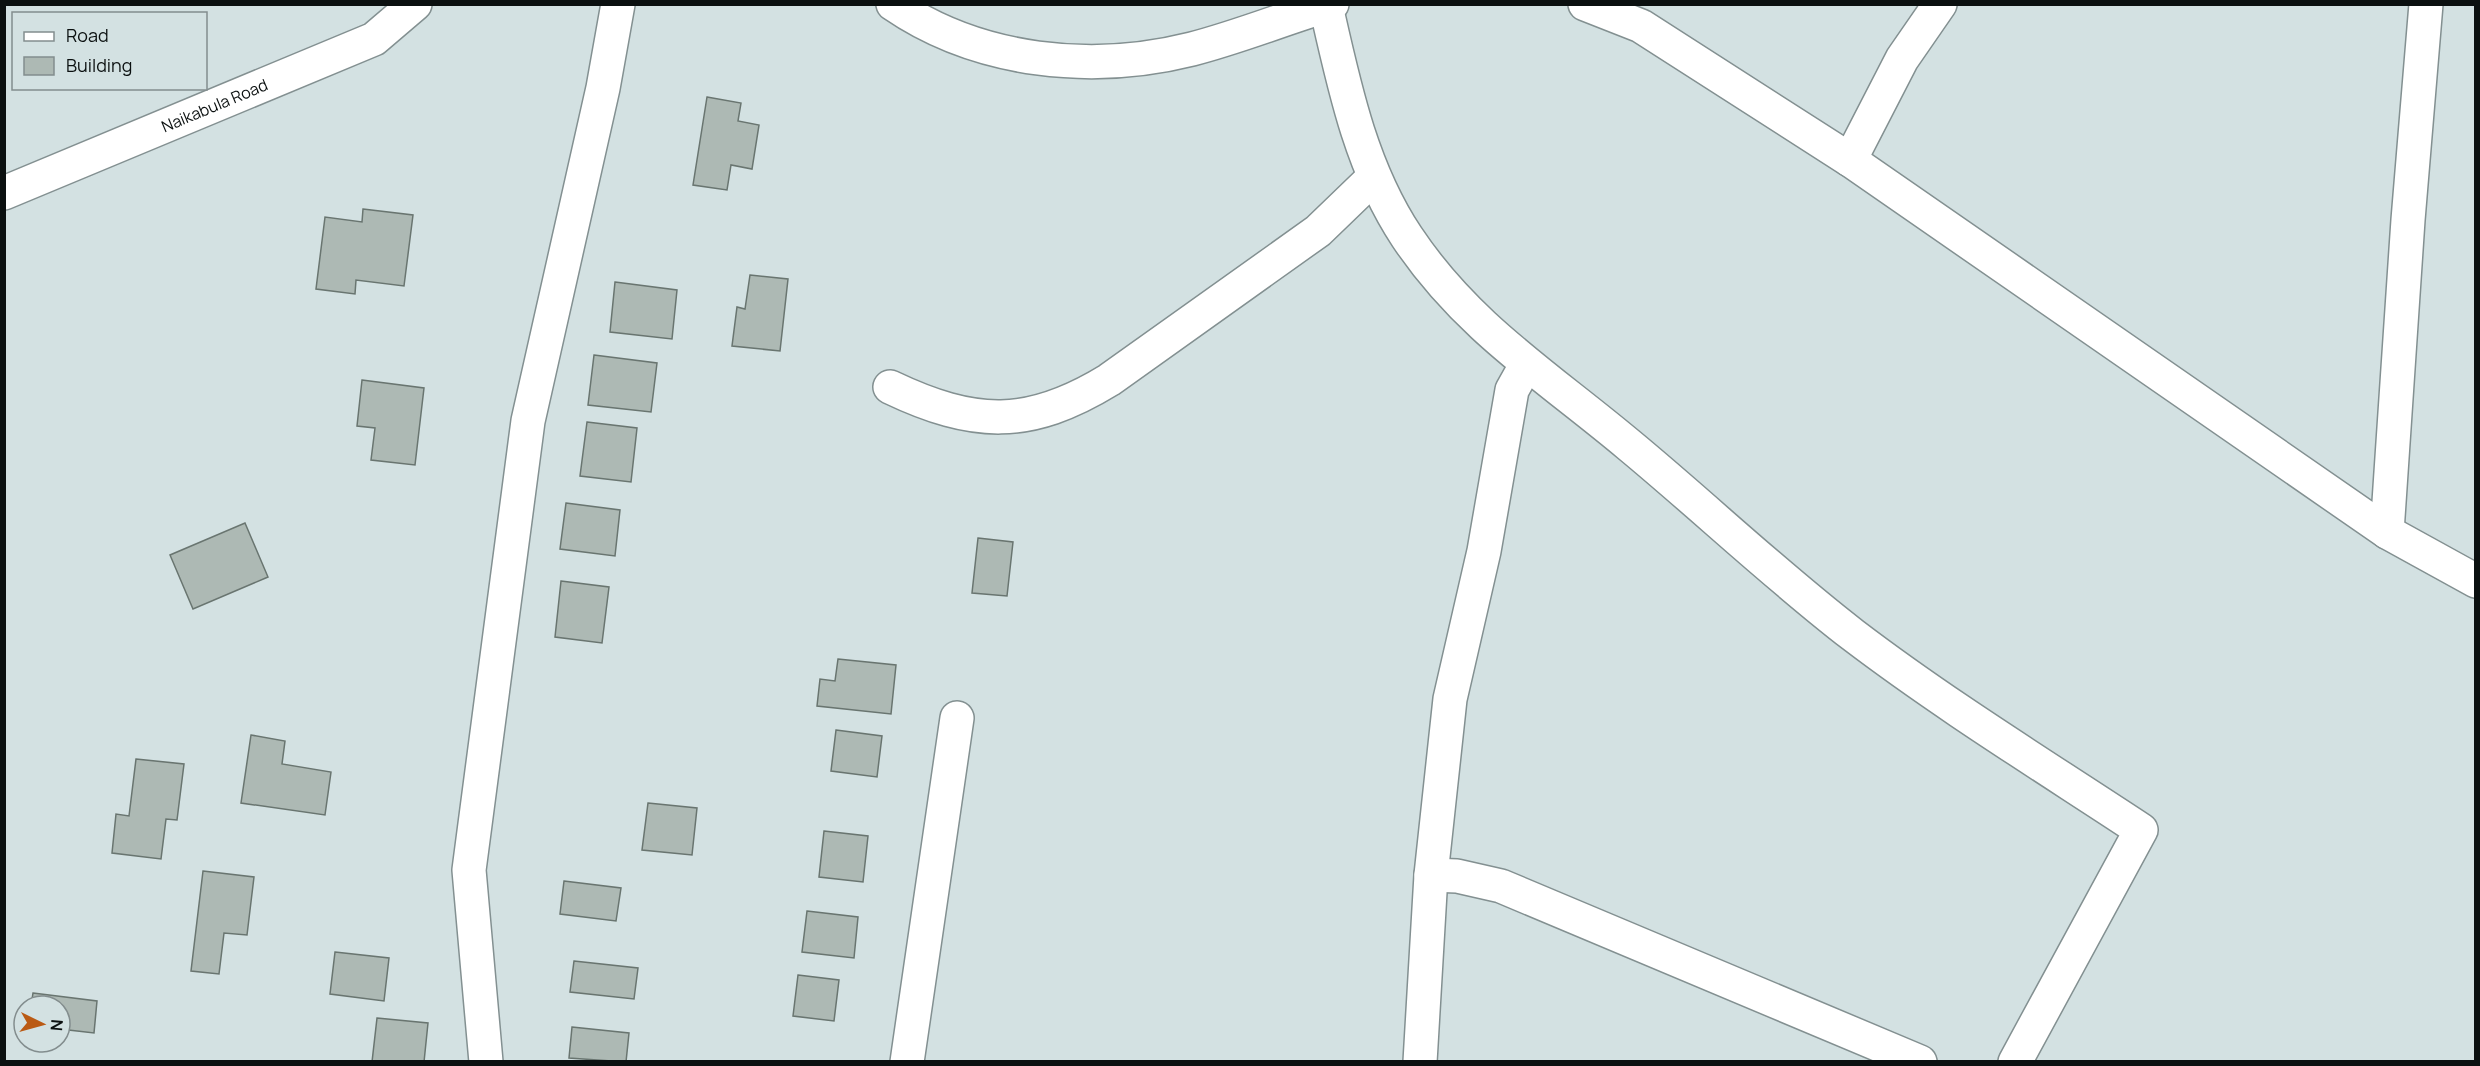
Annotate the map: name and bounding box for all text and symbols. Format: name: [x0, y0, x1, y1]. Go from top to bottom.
legend: [12, 12, 207, 90]
text: Road: [66, 23, 109, 47]
text: Building: [66, 53, 132, 77]
street label: Naikabula Road: [158, 73, 271, 137]
north arrow: [12, 994, 72, 1054]
text: N: [45, 1019, 68, 1032]

